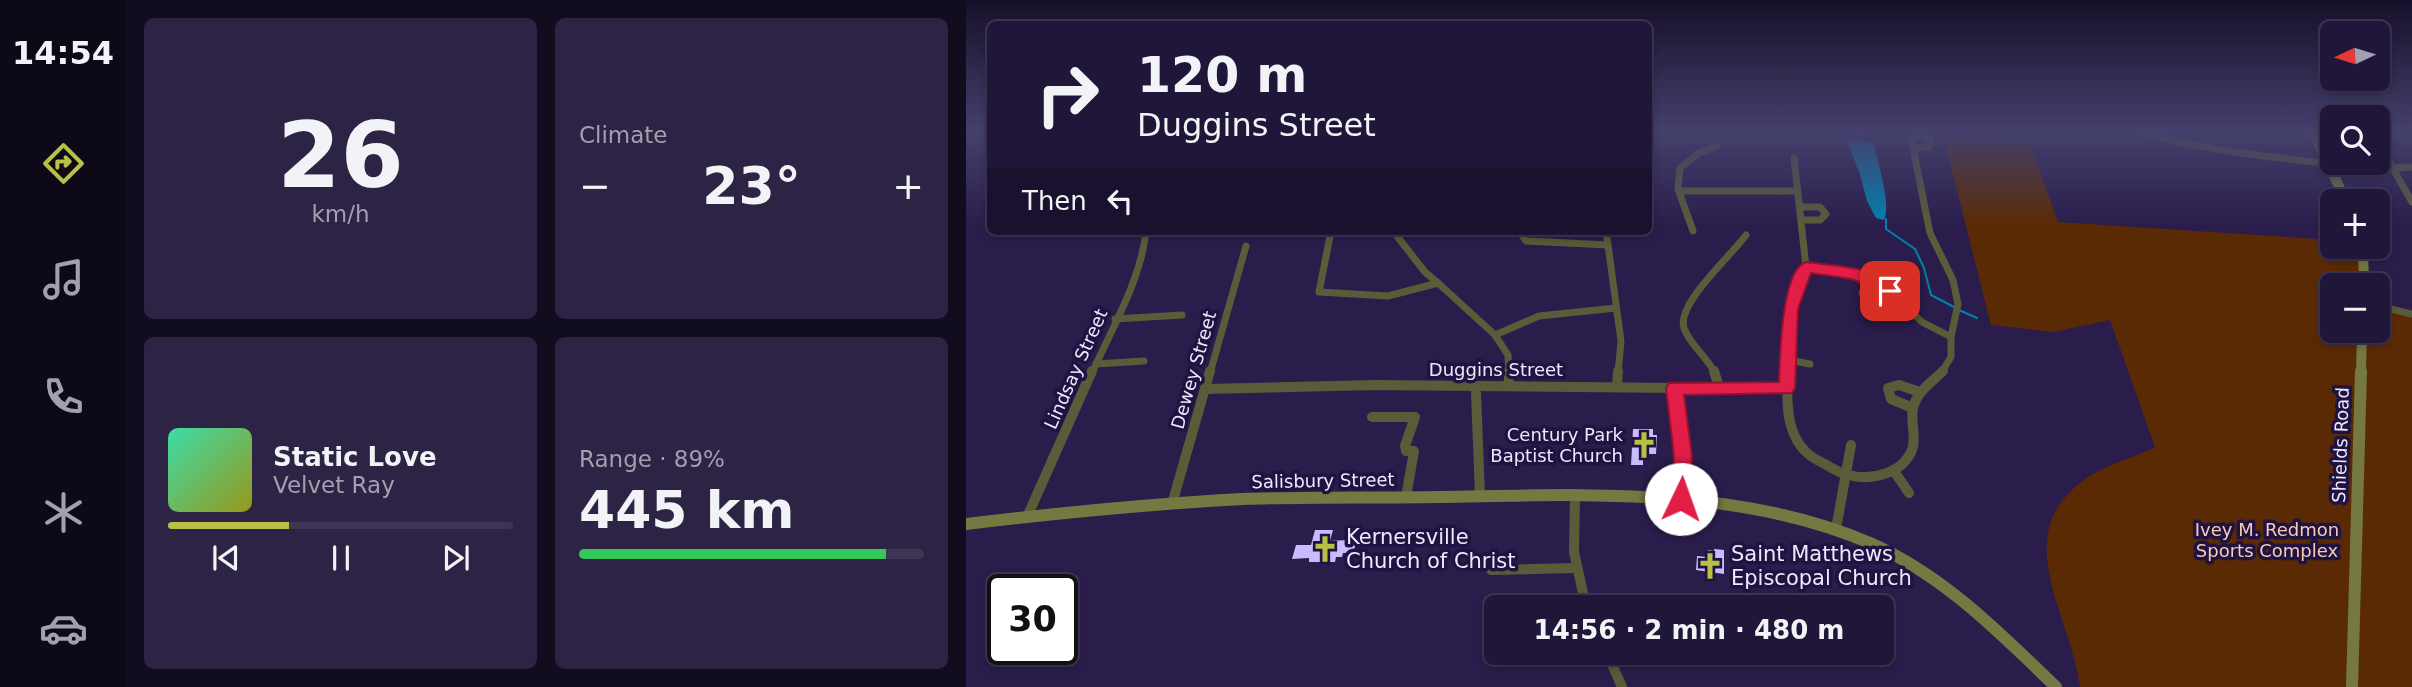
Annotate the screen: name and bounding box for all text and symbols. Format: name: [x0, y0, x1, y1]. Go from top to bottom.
north arrow: [2320, 21, 2390, 91]
map controls: [2320, 21, 2390, 343]
text: 14:54: [12, 34, 114, 72]
text: 120 m: [1137, 47, 1307, 104]
icon: right: [1022, 49, 1113, 140]
text: 26: [277, 103, 404, 208]
button: search: [2320, 105, 2390, 175]
text: Duggins Street: [1137, 106, 1376, 144]
text: Climate: [579, 122, 668, 148]
icon: directions: [39, 139, 88, 188]
text: 23°: [702, 156, 801, 216]
text: −: [579, 164, 611, 208]
text: +: [892, 164, 924, 208]
icon: left: [1101, 182, 1139, 220]
text: Then: [1022, 186, 1087, 216]
button: +: [2320, 189, 2390, 259]
text: km/h: [311, 201, 370, 227]
icon: music: [39, 255, 88, 304]
pin: [1860, 261, 1920, 321]
icon: arrive: [1871, 272, 1909, 310]
button: −: [2320, 273, 2390, 343]
street label: Lindsay Street: [1040, 305, 1111, 432]
street label: Dewey Street: [1167, 308, 1220, 431]
street label: Duggins Street: [1429, 359, 1563, 380]
icon: phone: [39, 372, 88, 421]
street label: Shields Road: [2328, 387, 2353, 503]
place label: Century Park Baptist Church: [1490, 424, 1624, 466]
church icon: Century Park Baptist Church: [1629, 430, 1659, 460]
text: Static Love: [273, 442, 437, 472]
text: Range · 89%: [579, 446, 725, 472]
position arrow: [1644, 462, 1718, 536]
street label: Salisbury Street: [1251, 469, 1395, 492]
text: Velvet Ray: [273, 472, 395, 498]
text: 445 km: [579, 480, 794, 540]
icon: climate: [39, 488, 88, 537]
park label: Ivey M. Redmon Sports Complex: [2195, 519, 2339, 561]
place label: Kernersville Church of Christ: [1346, 525, 1516, 573]
church icon: Kernersville Church of Christ: [1310, 534, 1340, 564]
icon: previous: [207, 539, 245, 577]
icon: pause: [322, 539, 360, 577]
icon: next: [437, 539, 475, 577]
place label: Saint Matthews Episcopal Church: [1731, 542, 1912, 590]
church icon: Saint Matthews Episcopal Church: [1695, 551, 1725, 581]
speed limit sign: 30: [987, 574, 1078, 665]
icon: car: [39, 604, 88, 653]
text: 14:56 · 2 min · 480 m: [1534, 615, 1844, 645]

